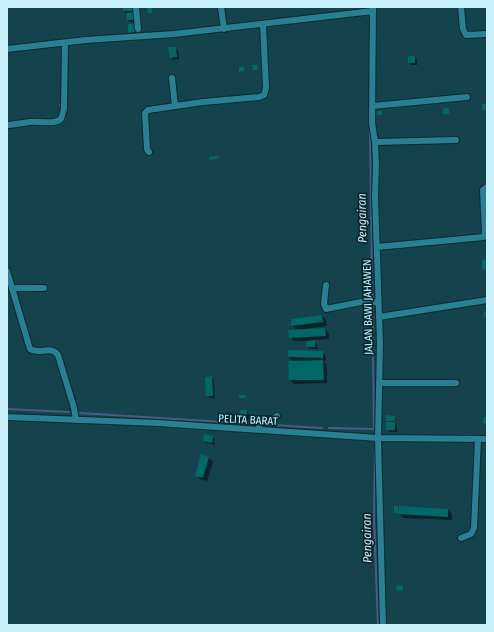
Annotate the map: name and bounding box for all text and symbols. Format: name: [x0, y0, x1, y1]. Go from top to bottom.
water label: Pengairan: [355, 193, 369, 243]
street label: JALAN BAWI JAHAWEN: [361, 259, 375, 355]
street label: PELITA BARAT: [218, 412, 279, 428]
water label: Pengairan: [360, 513, 374, 563]

